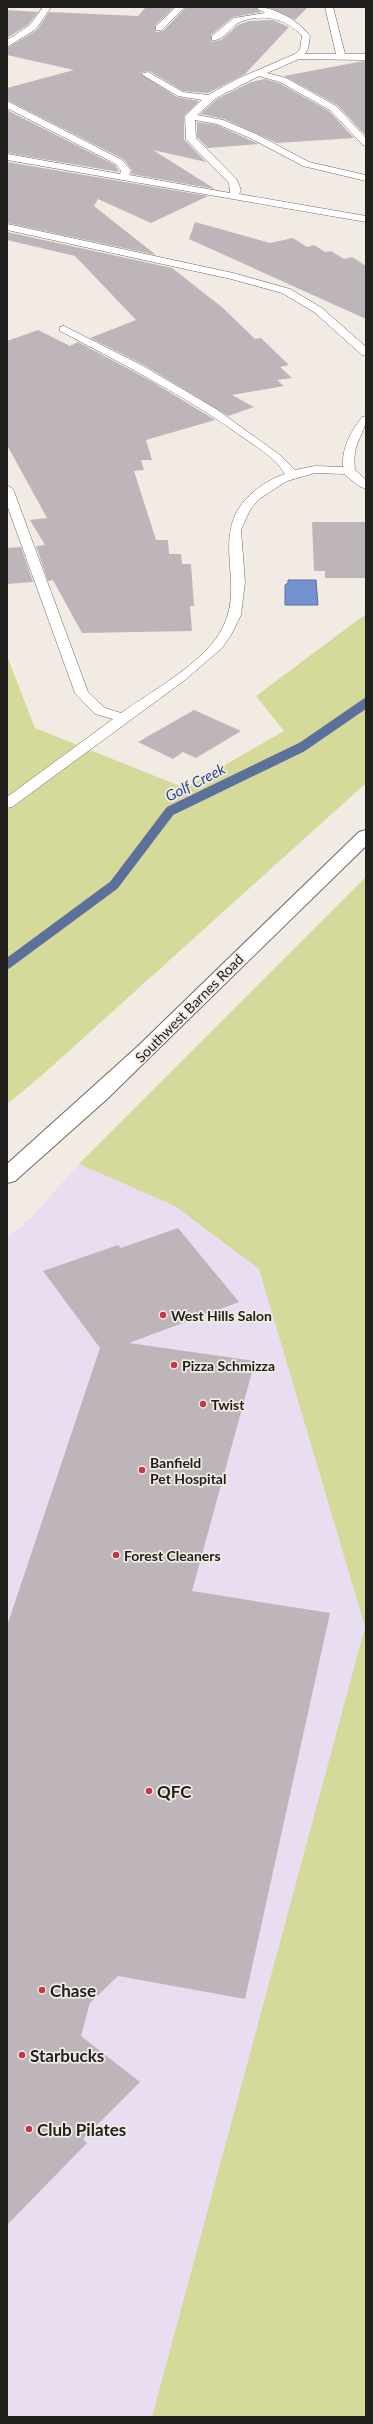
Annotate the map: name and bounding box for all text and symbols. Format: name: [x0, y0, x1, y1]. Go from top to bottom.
water label: Golf Creek: [162, 759, 229, 805]
street label: Southwest Barnes Road: [131, 950, 247, 1066]
place label: West Hills Salon: [171, 1307, 272, 1324]
marker: West Hills Salon: [158, 1310, 168, 1320]
place label: Pizza Schmizza: [182, 1357, 275, 1374]
marker: Pizza Schmizza: [169, 1360, 179, 1370]
place label: Twist: [211, 1396, 245, 1413]
marker: Twist: [198, 1399, 208, 1409]
place label: Banfield Pet Hospital: [150, 1454, 226, 1487]
marker: Banfield Pet Hospital: [137, 1465, 147, 1475]
place label: Forest Cleaners: [124, 1547, 221, 1564]
marker: Forest Cleaners: [111, 1550, 121, 1560]
place label: QFC: [157, 1781, 192, 1802]
marker: QFC: [144, 1786, 154, 1796]
place label: Chase: [50, 1980, 96, 2001]
marker: Chase: [37, 1985, 47, 1995]
place label: Starbucks: [30, 2045, 104, 2066]
marker: Starbucks: [17, 2050, 27, 2060]
place label: Club Pilates: [37, 2119, 126, 2140]
marker: Club Pilates: [24, 2124, 34, 2134]

